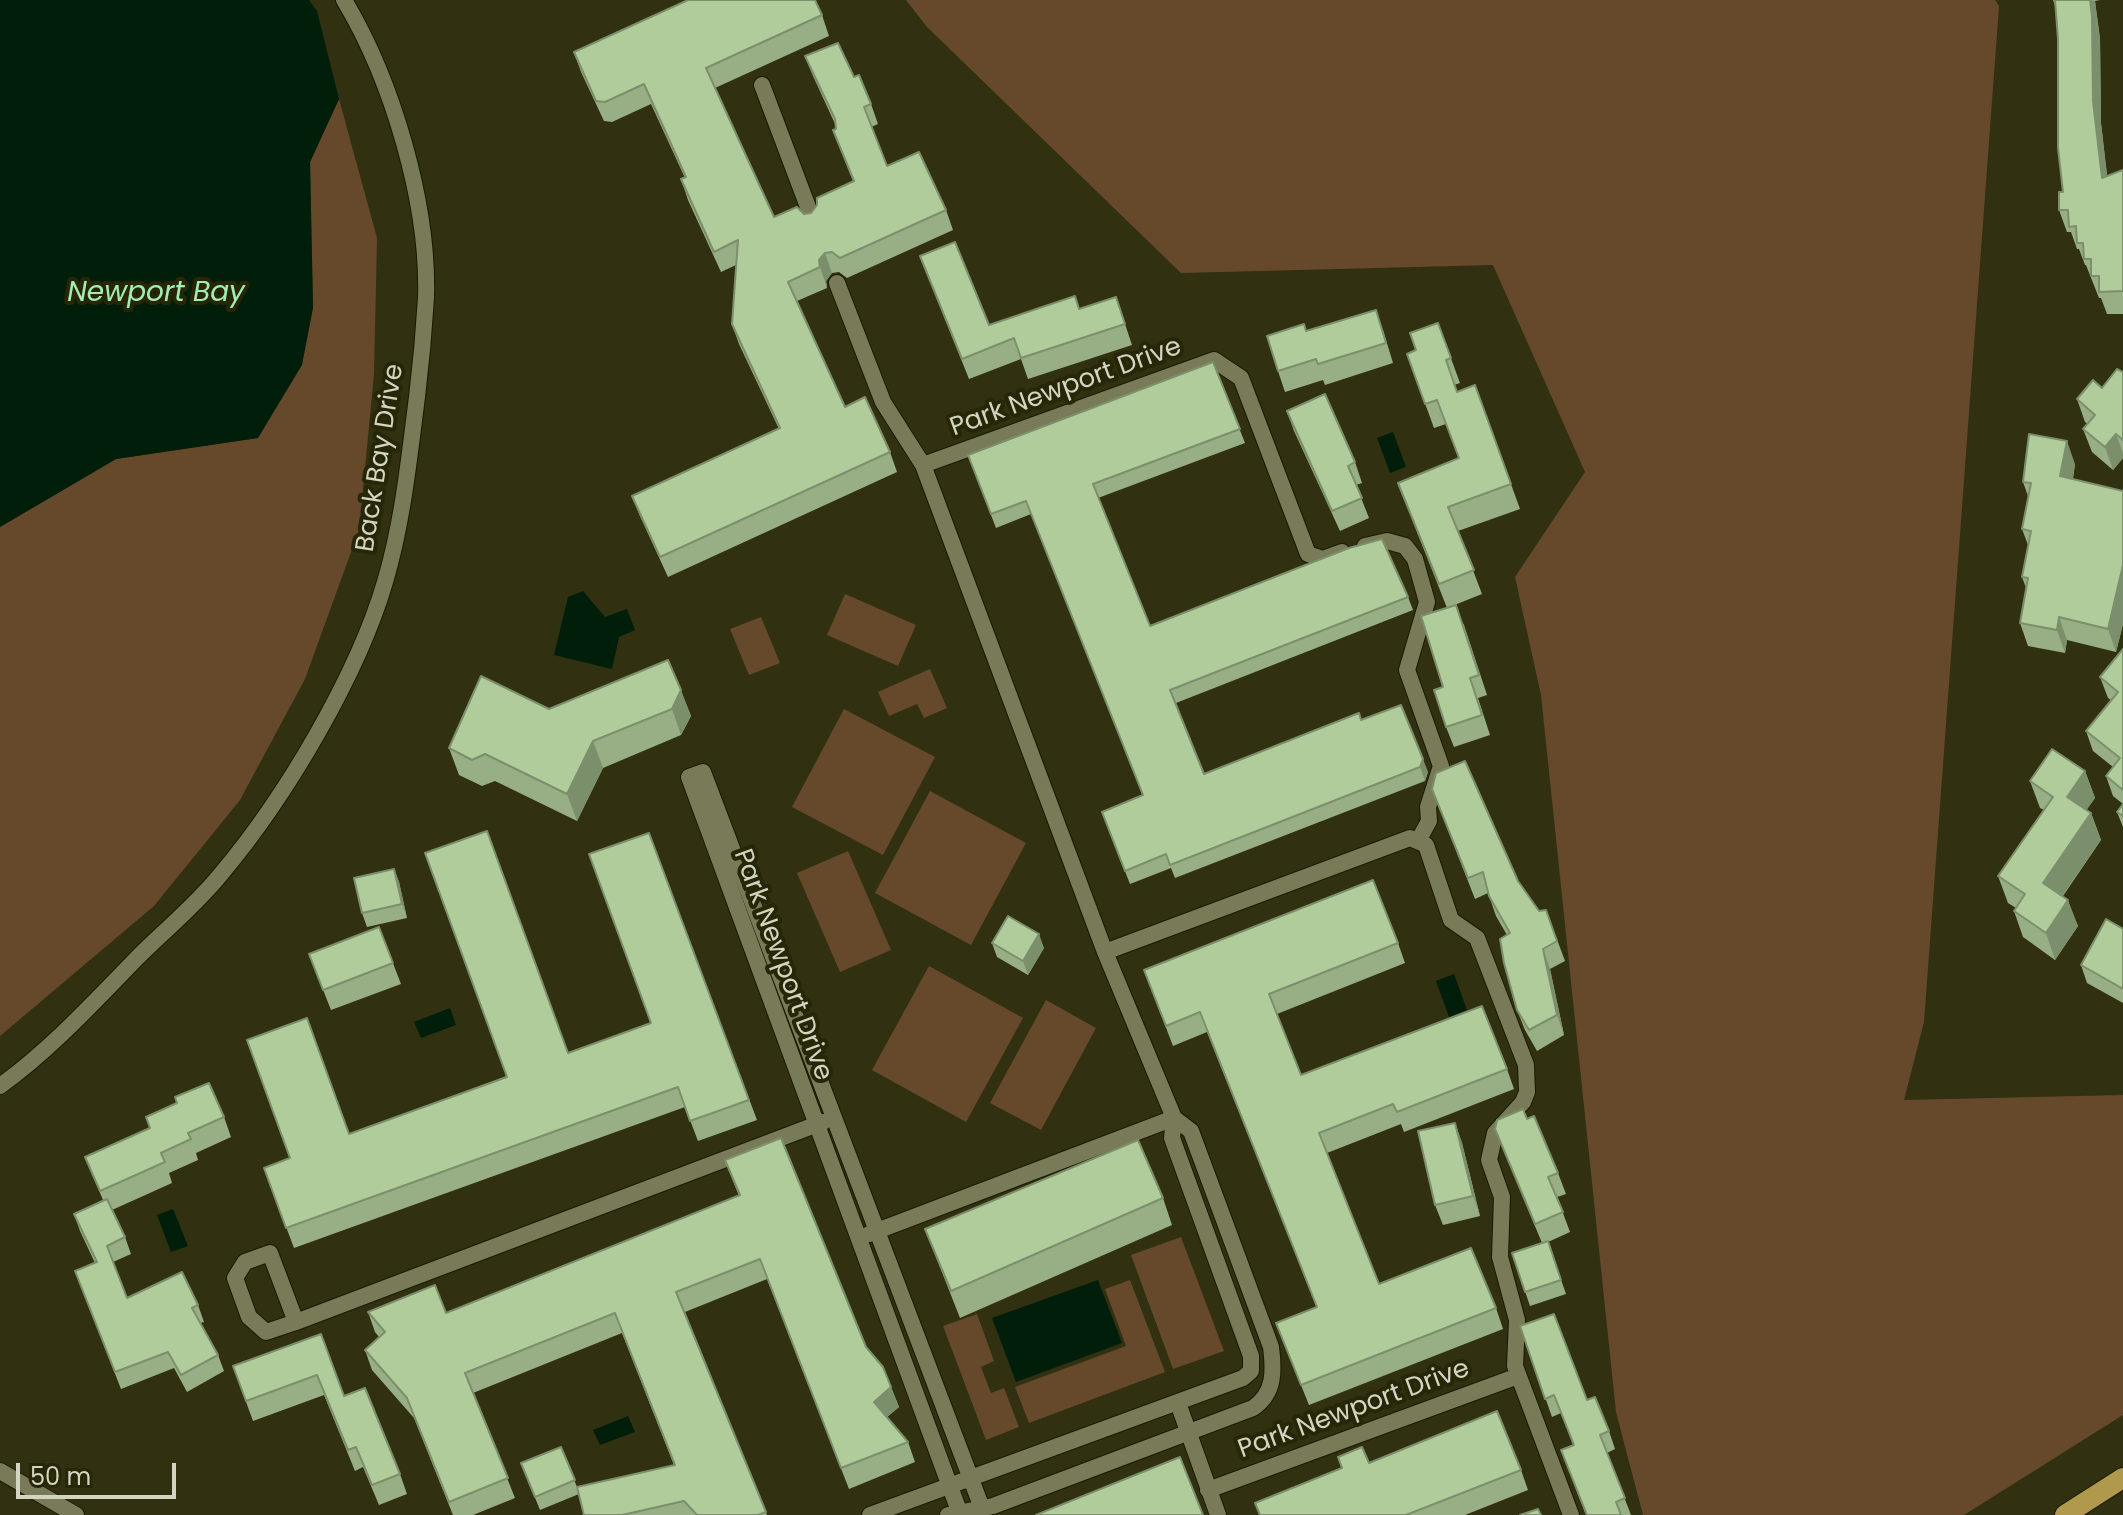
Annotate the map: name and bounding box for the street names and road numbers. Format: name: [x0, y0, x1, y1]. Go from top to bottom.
street label: Park Newport Drive: [946, 332, 1186, 444]
street label: Back Bay Drive: [351, 362, 411, 554]
street label: Park Newport Drive: [726, 845, 838, 1085]
street label: Park Newport Drive: [1234, 1354, 1474, 1466]

